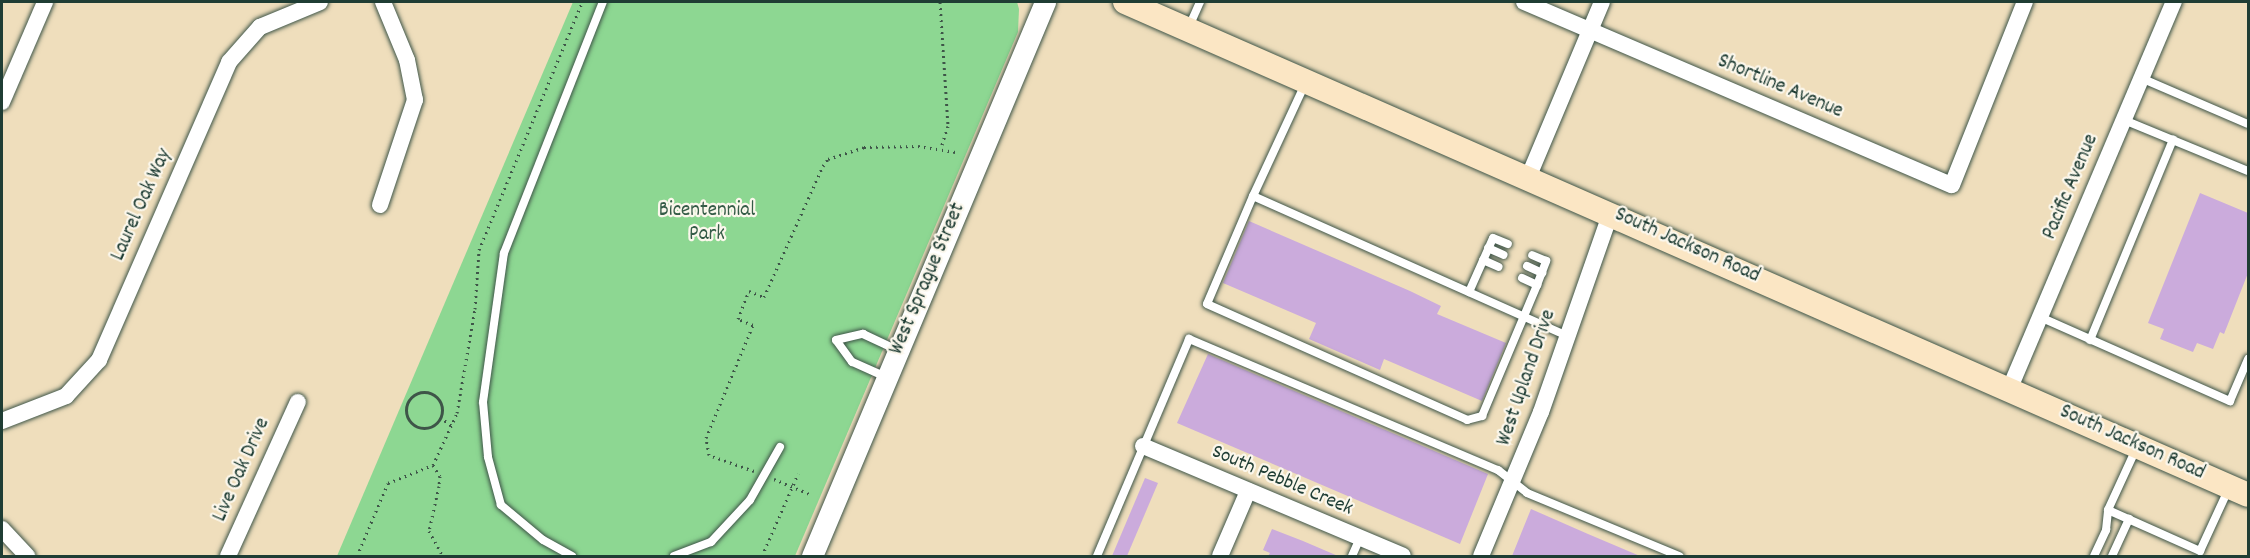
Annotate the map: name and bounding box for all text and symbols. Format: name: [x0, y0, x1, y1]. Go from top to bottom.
street label: Shortline Avenue: [1713, 49, 1847, 125]
street label: Pacific Avenue: [2038, 130, 2104, 244]
street label: Laurel Oak Way: [106, 145, 178, 265]
park label: Bicentennial Park: [659, 198, 755, 248]
street label: West Sprague Street: [885, 199, 971, 359]
street label: South Jackson Road: [1610, 203, 1764, 289]
street label: West Upland Drive: [1492, 307, 1562, 449]
street label: South Jackson Road: [2055, 400, 2209, 486]
street label: Live Oak Drive: [208, 414, 276, 526]
street label: South Pebble Creek: [1208, 440, 1356, 522]

